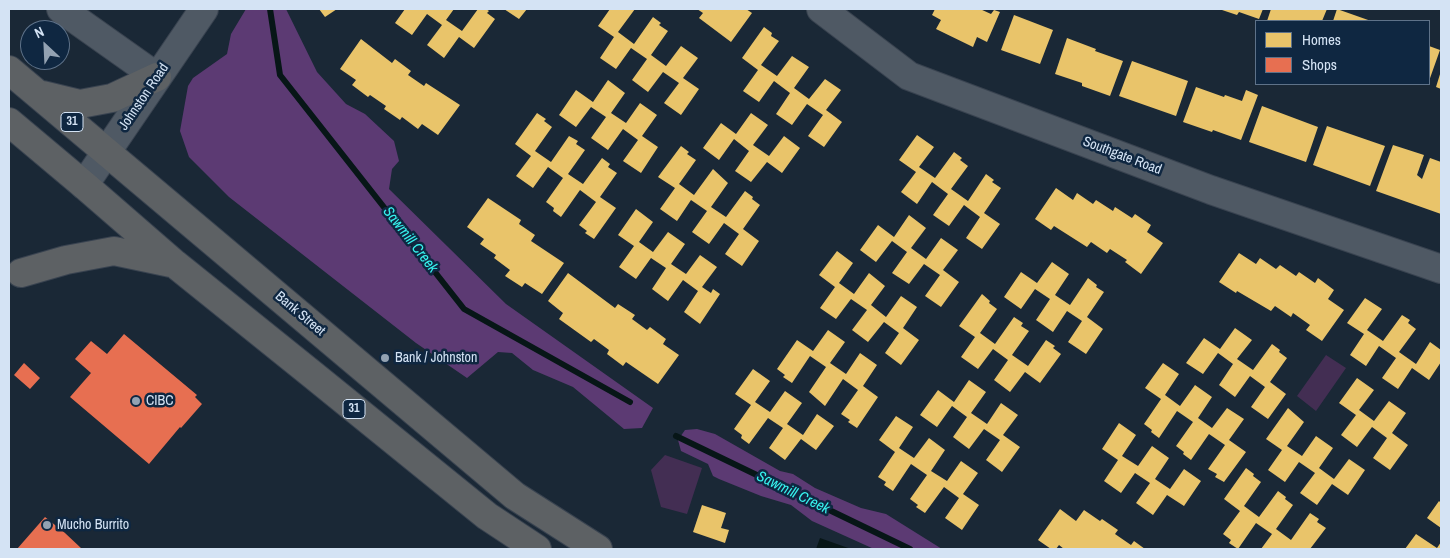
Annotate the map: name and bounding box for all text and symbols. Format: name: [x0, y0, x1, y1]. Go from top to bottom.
north arrow: [20, 20, 70, 70]
legend: [1255, 20, 1430, 85]
text: N: [32, 22, 47, 42]
text: Homes: [1302, 29, 1341, 50]
text: Shops: [1302, 54, 1337, 75]
street label: Johnston Road: [115, 60, 173, 134]
road number: 31: [61, 112, 83, 132]
street label: Southgate Road: [1080, 133, 1164, 179]
water label: Sawmill Creek: [379, 203, 441, 277]
street label: Bank Street: [272, 288, 328, 340]
place label: Bank / Johnston: [395, 350, 477, 366]
marker: Bank / Johnston: [379, 352, 391, 364]
place label: CIBC: [146, 393, 173, 409]
marker: CIBC: [130, 395, 142, 407]
road number: 31: [343, 399, 365, 418]
water label: Sawmill Creek: [753, 468, 833, 518]
place label: Mucho Burrito: [57, 517, 129, 533]
marker: Mucho Burrito: [41, 519, 53, 531]

